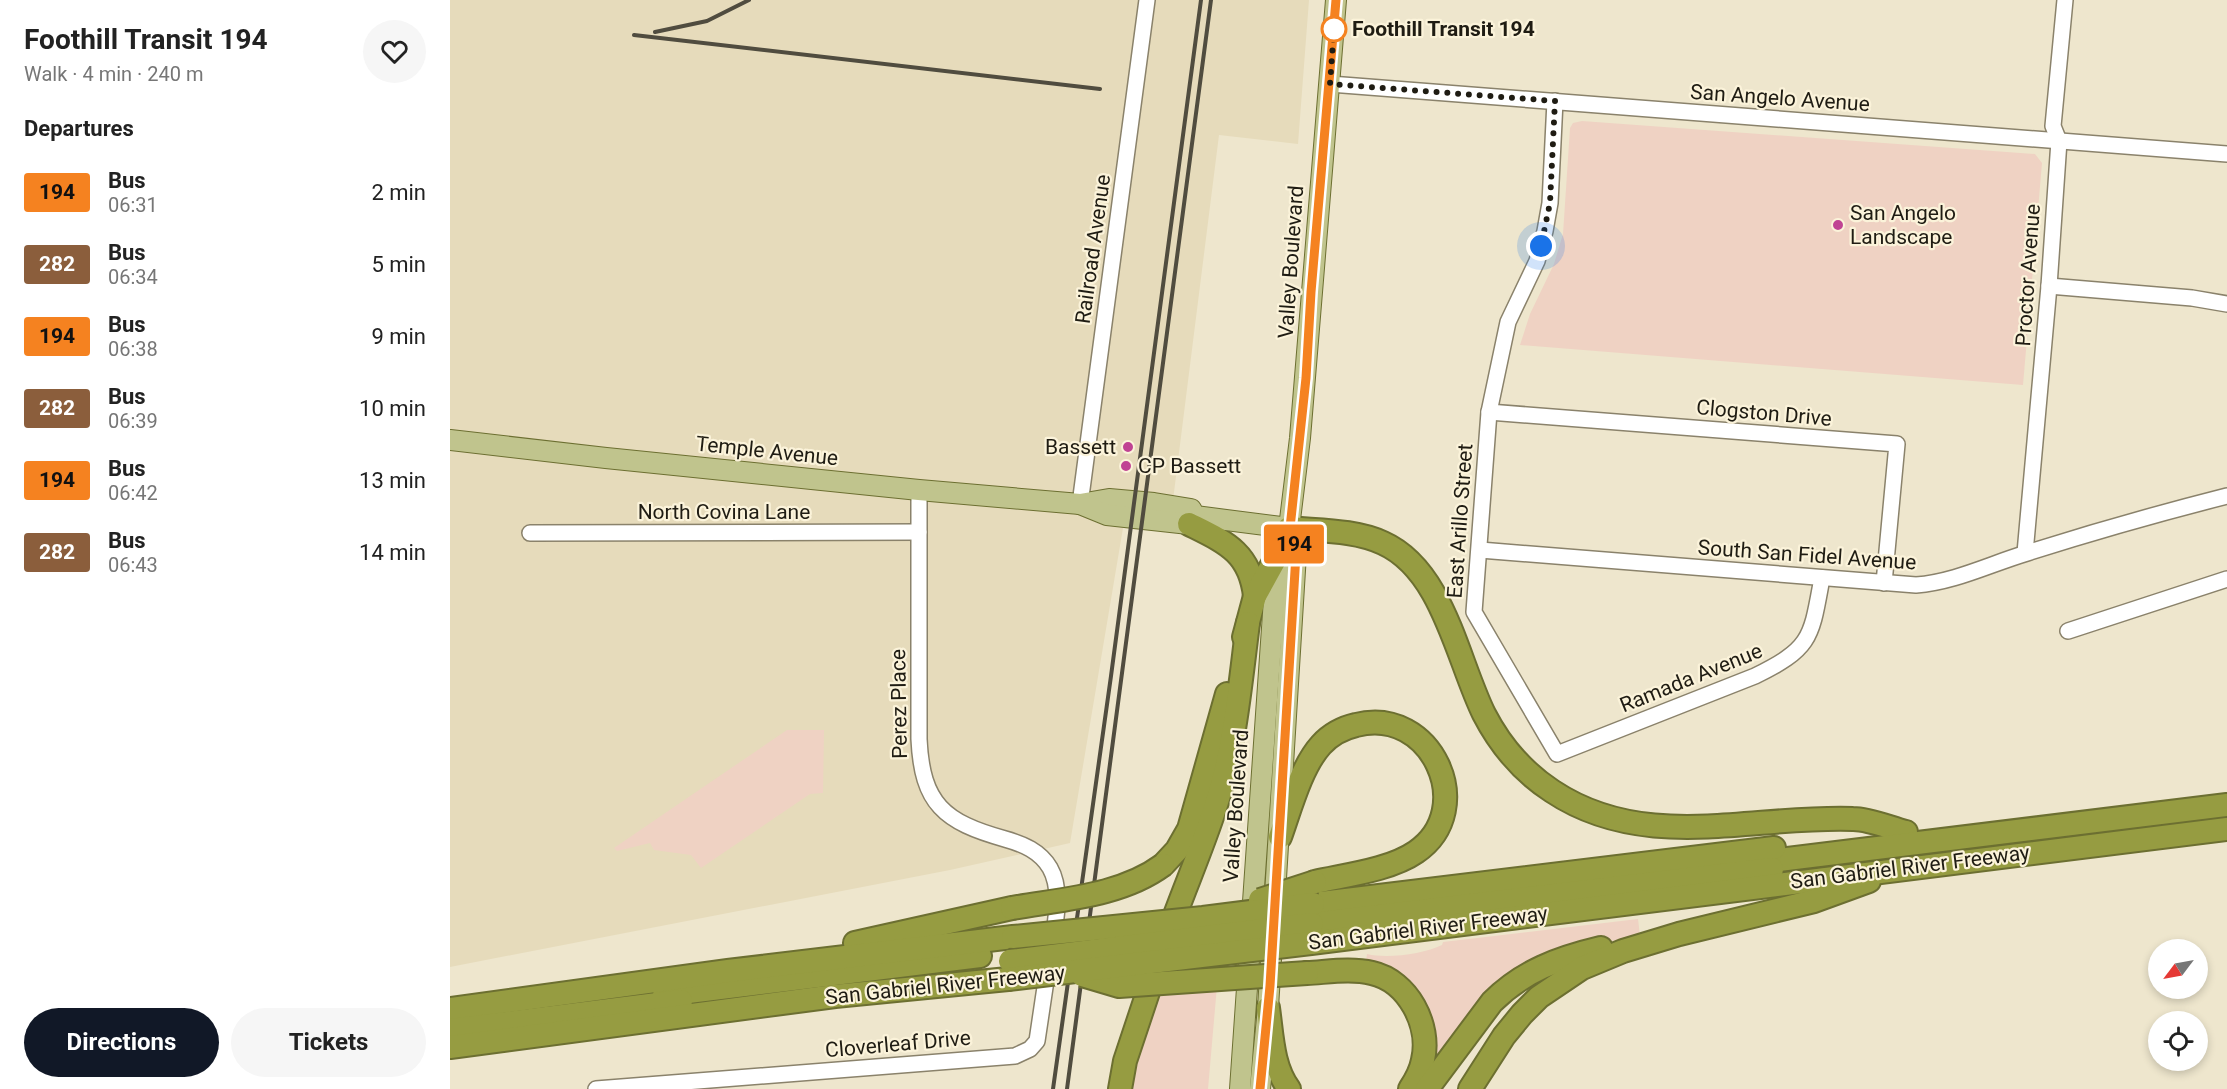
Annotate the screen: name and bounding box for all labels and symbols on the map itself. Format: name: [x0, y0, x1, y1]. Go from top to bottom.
marker: Foothill Transit 194: [1321, 16, 1347, 42]
place label: Foothill Transit 194: [1352, 17, 1535, 41]
street label: San Angelo Avenue: [1689, 80, 1871, 116]
street label: Railroad Avenue: [1071, 173, 1115, 325]
street label: Valley Boulevard: [1274, 185, 1308, 339]
place label: San Angelo Landscape: [1850, 201, 1956, 249]
street label: Proctor Avenue: [2011, 203, 2045, 347]
marker: San Angelo Landscape: [1831, 218, 1845, 232]
your location: [1526, 231, 1556, 261]
street label: Clogston Drive: [1695, 395, 1833, 431]
street label: Temple Avenue: [695, 432, 839, 470]
place label: Bassett: [1045, 435, 1116, 459]
marker: Bassett: [1121, 440, 1135, 454]
street label: East Arillo Street: [1443, 443, 1477, 599]
place label: CP Bassett: [1138, 454, 1241, 478]
marker: CP Bassett: [1119, 459, 1133, 473]
street label: North Covina Lane: [638, 500, 810, 524]
line badge: 194: [1260, 524, 1328, 564]
street label: South San Fidel Avenue: [1697, 535, 1917, 575]
street label: Ramada Avenue: [1616, 639, 1766, 717]
street label: Perez Place: [886, 649, 912, 759]
street label: Valley Boulevard: [1219, 729, 1253, 883]
street label: San Gabriel River Freeway: [1789, 840, 2031, 894]
street label: San Gabriel River Freeway: [1307, 901, 1549, 955]
north arrow: [2148, 939, 2208, 999]
street label: San Gabriel River Freeway: [824, 960, 1066, 1010]
street label: Cloverleaf Drive: [824, 1026, 972, 1062]

